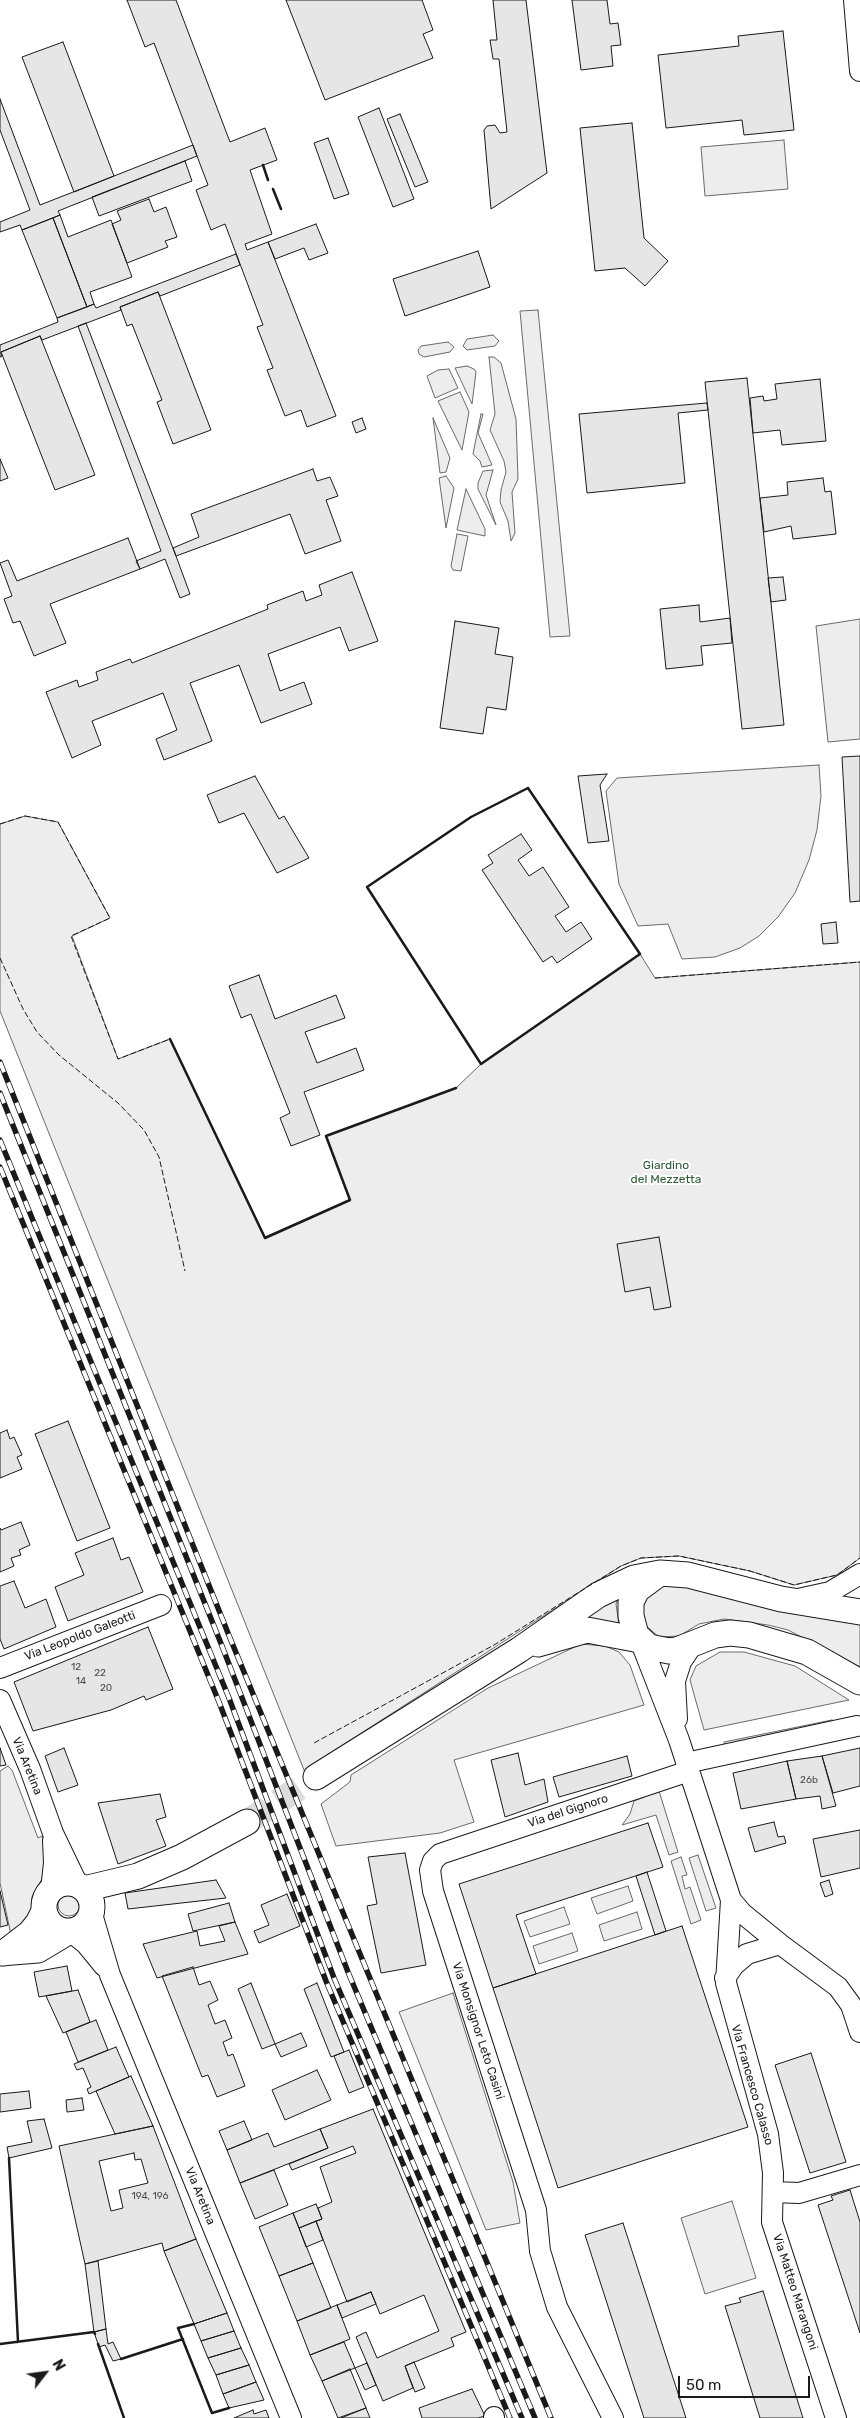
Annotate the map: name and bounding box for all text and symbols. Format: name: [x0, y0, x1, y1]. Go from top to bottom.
park label: Giardino del Mezzetta: [631, 1159, 701, 1187]
street label: Via Leopoldo Galeotti: [22, 1608, 138, 1664]
house number: 12: [71, 1661, 81, 1673]
house number: 22: [94, 1667, 106, 1679]
house number: 14: [76, 1675, 86, 1687]
house number: 20: [100, 1682, 112, 1694]
street label: Via Aretina: [9, 1735, 45, 1797]
house number: 26b: [800, 1774, 818, 1786]
street label: Via del Gignoro: [526, 1791, 610, 1831]
street label: Via Monsignor Leto Casini: [449, 1961, 507, 2101]
street label: Via Francesco Calasso: [728, 2023, 776, 2147]
street label: Via Aretina: [182, 2165, 218, 2227]
house number: 194, 196: [131, 2190, 169, 2202]
street label: Via Matteo Marangoni: [769, 2232, 821, 2352]
north arrow: [20, 2348, 70, 2398]
text: N: [49, 2357, 68, 2374]
scale bar: [680, 2366, 812, 2398]
text: 50 m: [686, 2376, 721, 2394]

